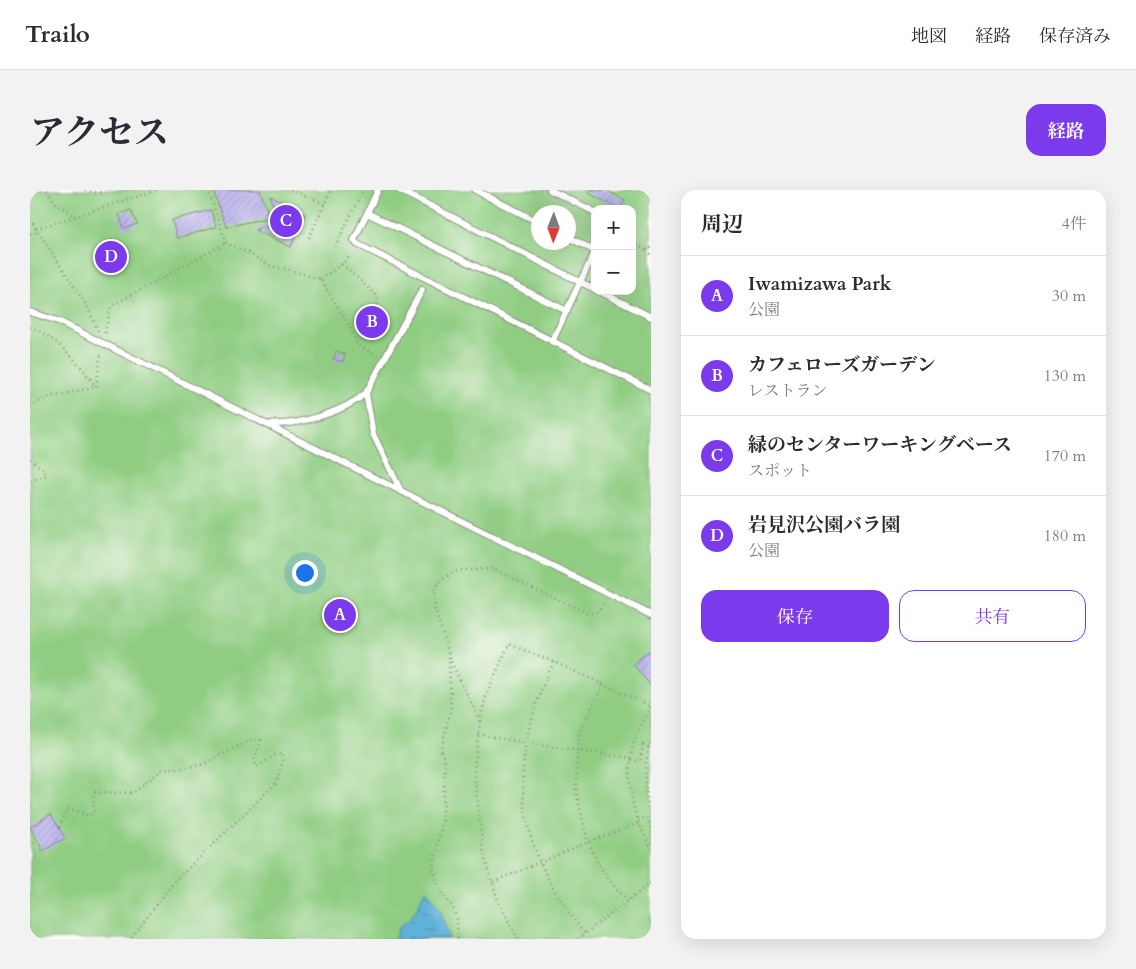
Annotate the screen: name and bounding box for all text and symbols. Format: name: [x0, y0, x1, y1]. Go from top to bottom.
text: Trailo: [25, 18, 90, 51]
text: 地図: [911, 24, 947, 49]
text: 経路: [975, 24, 1011, 49]
text: 保存済み: [1039, 24, 1111, 49]
button: 経路: [1026, 104, 1106, 156]
text: アクセス: [30, 109, 169, 157]
pin: C: [270, 202, 302, 240]
north arrow: [531, 205, 576, 250]
map controls: [591, 205, 636, 295]
button: +: [591, 205, 636, 250]
text: 周辺: [701, 210, 743, 239]
text: 4件: [1062, 213, 1086, 235]
pin: D: [95, 238, 127, 276]
button: −: [591, 250, 636, 295]
text: Iwamizawa Park: [748, 271, 892, 297]
text: A: [711, 285, 723, 307]
text: 30 m: [1052, 285, 1086, 307]
text: 公園: [748, 299, 780, 321]
pin: B: [356, 303, 388, 341]
text: カフェローズガーデン: [748, 352, 936, 378]
text: B: [711, 365, 723, 387]
text: 130 m: [1044, 365, 1086, 387]
text: レストラン: [748, 380, 828, 402]
text: 緑のセンターワーキングベース: [748, 432, 1012, 458]
text: C: [711, 445, 723, 467]
text: 170 m: [1044, 445, 1086, 467]
text: スポット: [748, 460, 812, 482]
text: 岩見沢公園バラ園: [748, 512, 900, 538]
text: D: [710, 525, 724, 547]
text: 180 m: [1044, 525, 1086, 547]
text: 公園: [748, 540, 780, 562]
your location: [292, 560, 318, 586]
button: 保存: [701, 590, 889, 642]
button: 共有: [899, 590, 1086, 642]
pin: A: [324, 596, 356, 634]

